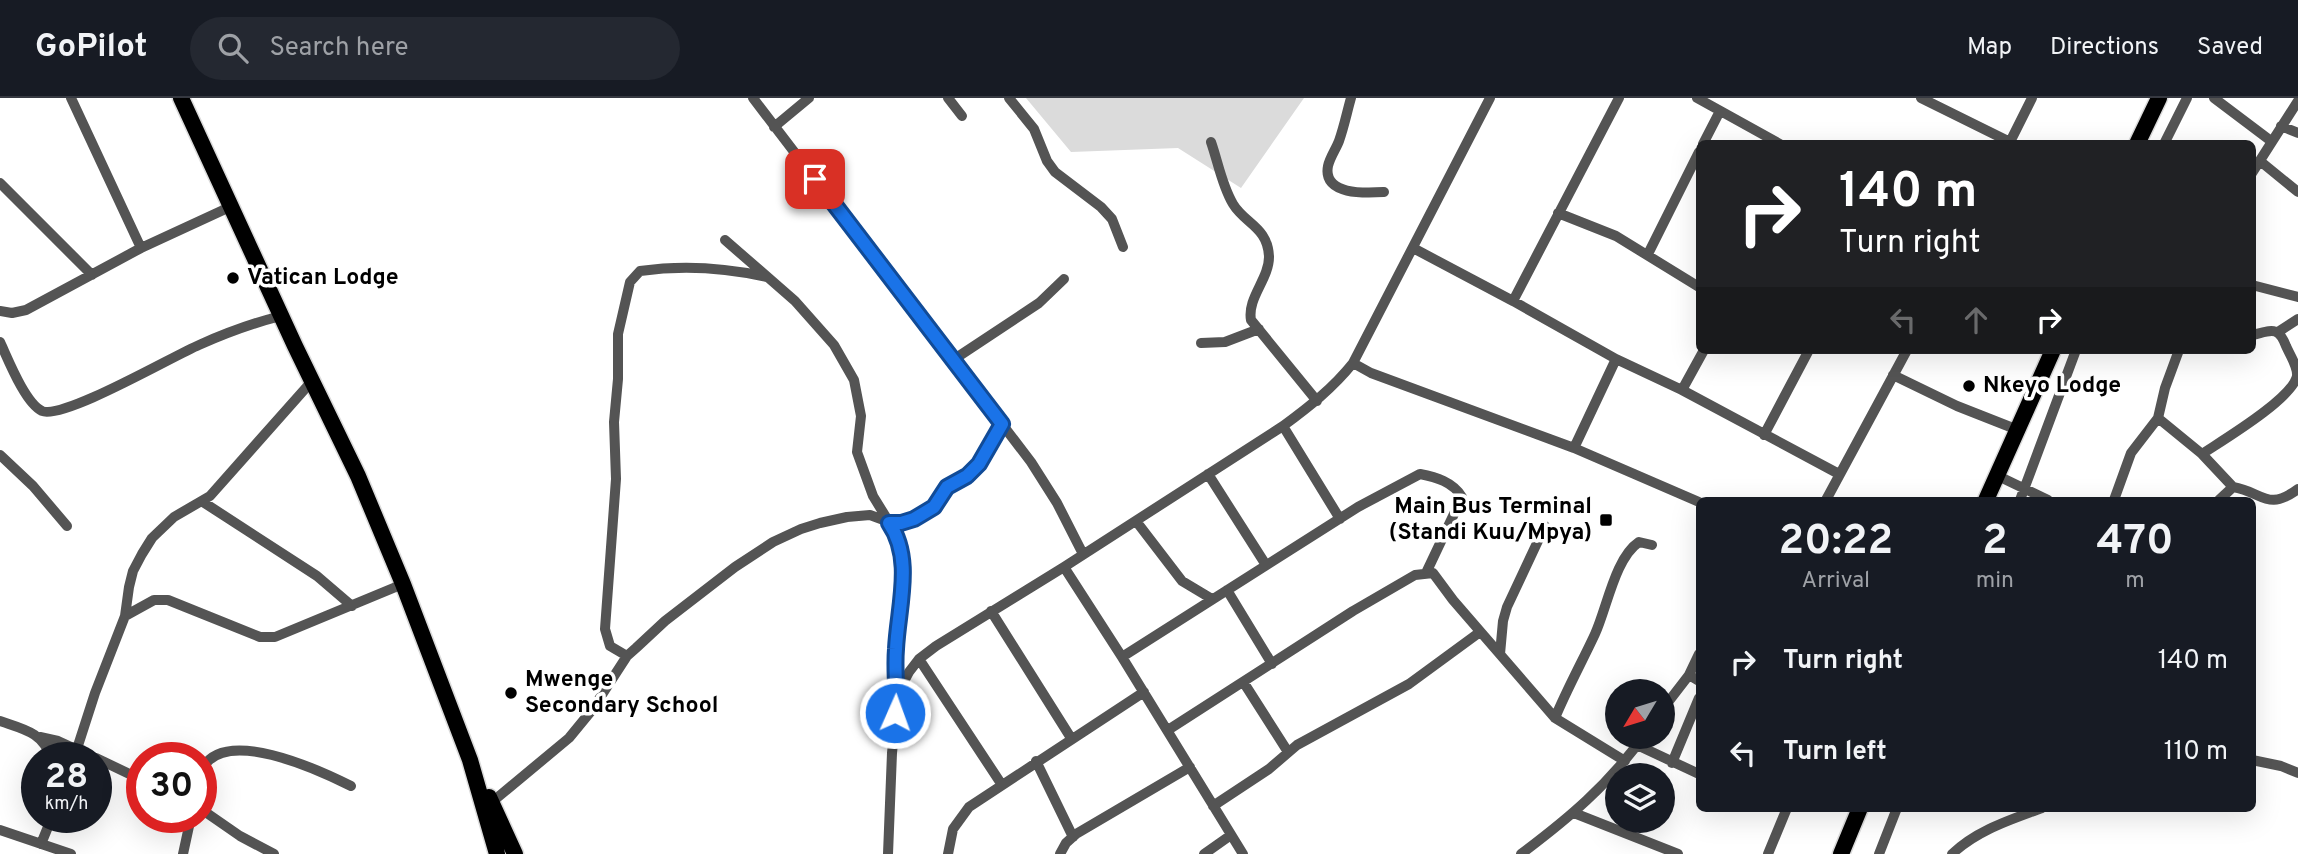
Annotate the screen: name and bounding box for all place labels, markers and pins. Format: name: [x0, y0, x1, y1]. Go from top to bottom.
pin: [785, 149, 845, 209]
place label: Vatican Lodge: [247, 264, 398, 293]
marker: Vatican Lodge: [225, 270, 241, 286]
place label: Nkeyo Lodge: [1983, 372, 2121, 401]
marker: Nkeyo Lodge: [1961, 378, 1977, 394]
place label: Main Bus Terminal (Standi Kuu/Mpya): [1389, 493, 1592, 548]
marker: Main Bus Terminal (Standi Kuu/Mpya): [1598, 512, 1614, 528]
place label: Mwenge Secondary School: [525, 666, 718, 721]
marker: Mwenge Secondary School: [503, 685, 519, 701]

